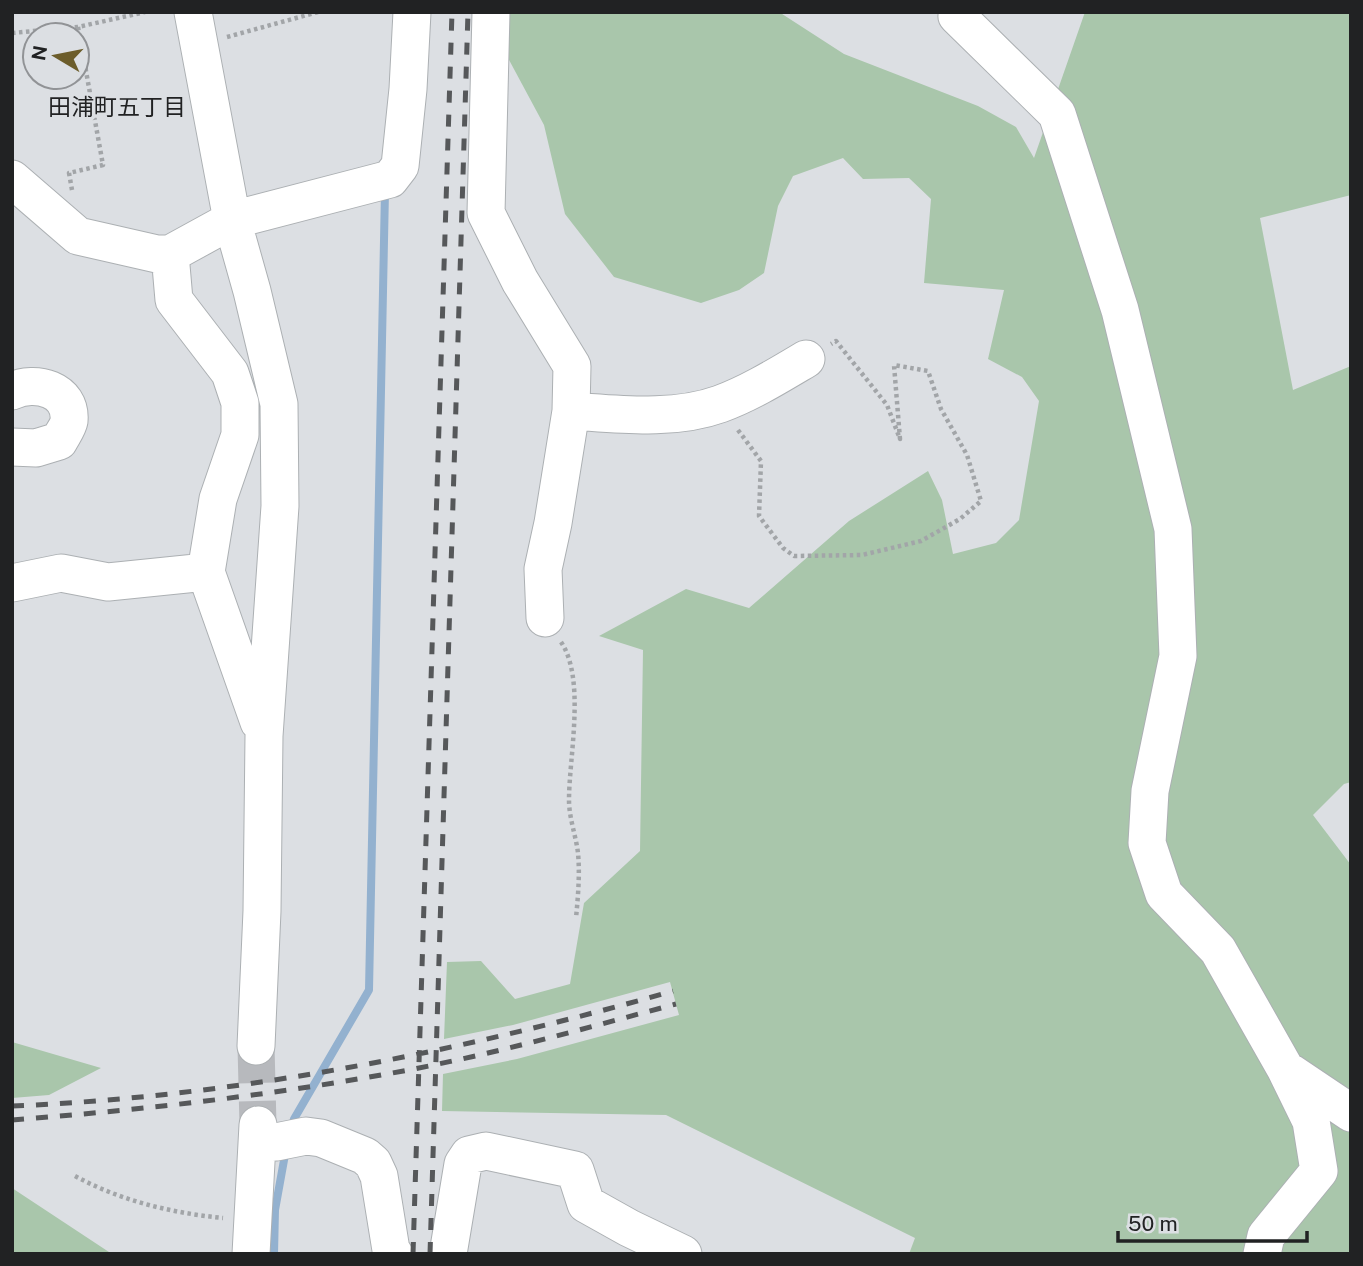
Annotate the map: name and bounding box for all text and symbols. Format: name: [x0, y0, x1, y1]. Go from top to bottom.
north arrow: [21, 21, 91, 91]
text: N: [27, 44, 51, 62]
district label: 田浦町五丁目: [48, 93, 186, 120]
scale bar: [1118, 1200, 1307, 1244]
text: 50 m: [1128, 1211, 1178, 1236]

